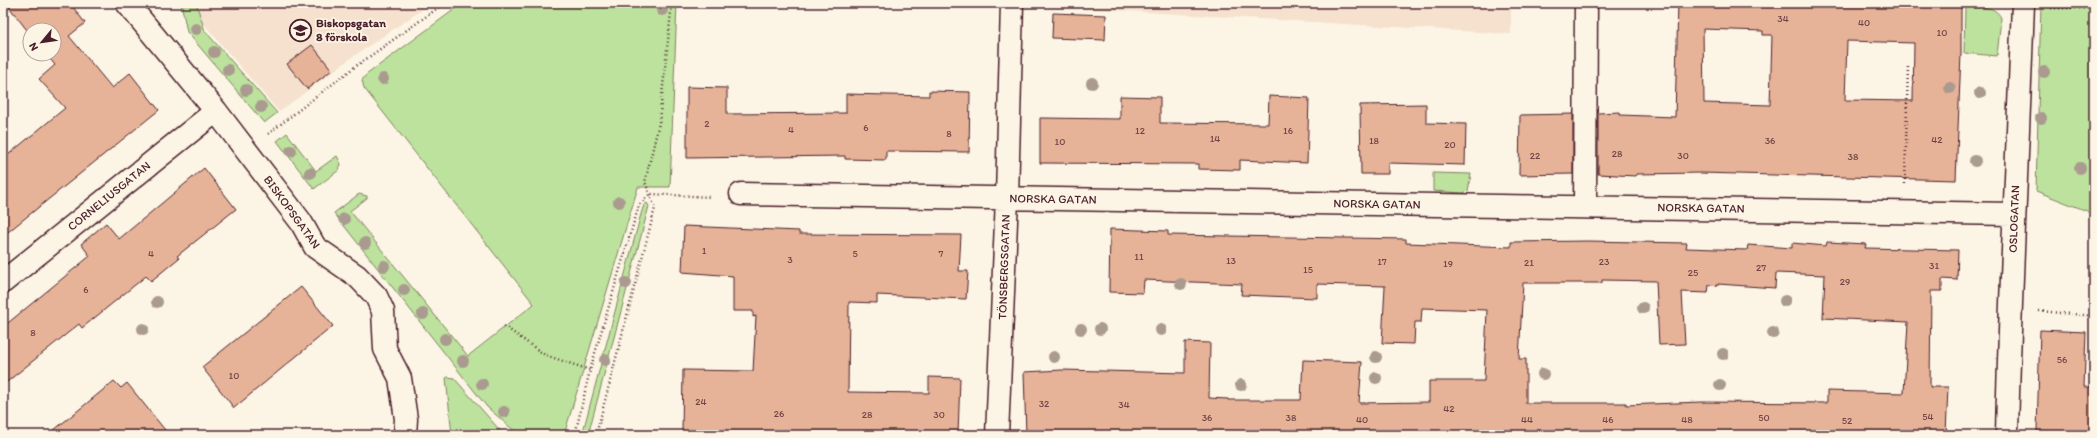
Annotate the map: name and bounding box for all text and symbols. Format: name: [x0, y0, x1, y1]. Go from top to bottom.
house number: 34: [1777, 12, 1789, 25]
place label: Biskopsgatan 8 förskola: [316, 16, 386, 44]
house number: 40: [1858, 16, 1870, 29]
school or university icon: Biskopsgatan 8 förskola: [287, 17, 313, 43]
north arrow: [22, 22, 62, 62]
house number: 10: [1937, 26, 1947, 39]
text: N: [26, 40, 41, 53]
house number: 2: [704, 117, 710, 130]
house number: 6: [863, 121, 869, 134]
house number: 4: [788, 123, 794, 136]
house number: 12: [1135, 124, 1146, 137]
house number: 16: [1283, 124, 1293, 137]
house number: 8: [946, 127, 952, 140]
house number: 14: [1210, 132, 1220, 145]
house number: 42: [1931, 133, 1943, 146]
house number: 18: [1369, 134, 1380, 147]
house number: 36: [1765, 134, 1775, 147]
house number: 10: [1055, 135, 1065, 148]
house number: 20: [1444, 138, 1456, 151]
house number: 28: [1612, 147, 1623, 160]
house number: 22: [1530, 149, 1541, 162]
house number: 30: [1677, 149, 1689, 162]
house number: 38: [1848, 150, 1859, 163]
street label: CORNELIUSGATAN: [65, 158, 153, 234]
street label: BISKOPSGATAN: [261, 173, 323, 251]
street label: OSLOGATAN: [2006, 185, 2022, 253]
street label: NORSKA GATAN: [1009, 191, 1097, 207]
street label: NORSKA GATAN: [1333, 196, 1421, 212]
street label: NORSKA GATAN: [1657, 200, 1745, 216]
street label: TÖNSBERGSGATAN: [995, 214, 1013, 320]
house number: 1: [702, 244, 707, 257]
house number: 4: [148, 247, 154, 260]
house number: 5: [852, 247, 858, 260]
house number: 7: [939, 247, 944, 260]
house number: 11: [1134, 250, 1144, 263]
house number: 3: [787, 253, 793, 266]
house number: 13: [1226, 254, 1237, 267]
house number: 17: [1377, 255, 1387, 268]
house number: 23: [1599, 255, 1610, 268]
house number: 21: [1524, 256, 1534, 269]
house number: 19: [1443, 257, 1453, 270]
house number: 31: [1929, 259, 1939, 272]
house number: 27: [1756, 261, 1766, 274]
house number: 15: [1303, 263, 1313, 276]
house number: 25: [1688, 266, 1698, 279]
house number: 29: [1840, 275, 1850, 288]
house number: 6: [83, 283, 89, 296]
house number: 8: [30, 326, 36, 339]
house number: 56: [2057, 353, 2067, 366]
house number: 10: [229, 369, 239, 382]
house number: 24: [695, 395, 707, 408]
house number: 32: [1039, 397, 1050, 410]
house number: 34: [1118, 398, 1130, 411]
house number: 42: [1443, 402, 1455, 415]
house number: 26: [774, 407, 784, 420]
house number: 28: [862, 408, 873, 421]
house number: 30: [933, 408, 945, 421]
house number: 54: [1922, 410, 1934, 423]
house number: 36: [1202, 411, 1212, 424]
house number: 38: [1286, 411, 1297, 424]
house number: 50: [1758, 411, 1770, 424]
house number: 40: [1356, 413, 1368, 426]
house number: 44: [1521, 413, 1533, 426]
house number: 46: [1602, 413, 1614, 426]
house number: 48: [1681, 413, 1693, 426]
house number: 52: [1842, 414, 1853, 427]

